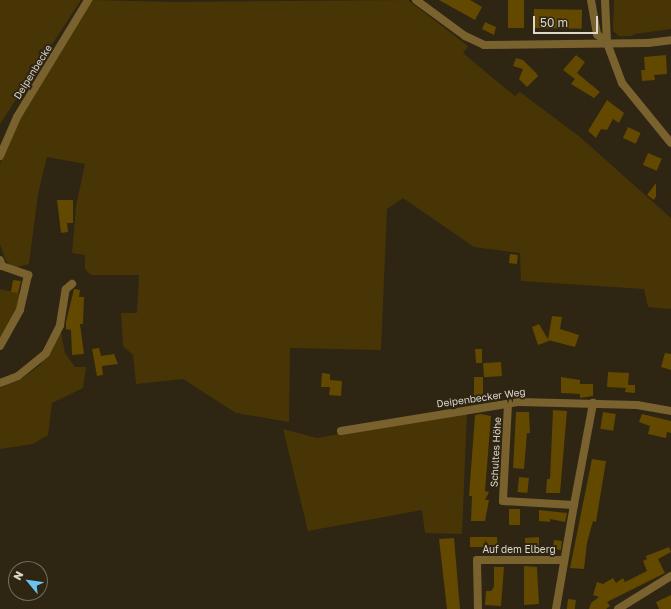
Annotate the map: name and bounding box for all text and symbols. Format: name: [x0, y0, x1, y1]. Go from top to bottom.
scale bar: [535, 8, 600, 34]
text: 50 m: [540, 15, 568, 30]
street label: Deipenbecke: [11, 42, 55, 102]
street label: Deipenbecker Weg: [436, 386, 526, 410]
street label: Schultes Höhe: [488, 417, 504, 487]
street label: Auf dem Elberg: [482, 544, 556, 556]
north arrow: [8, 561, 48, 601]
text: N: [10, 569, 26, 582]

